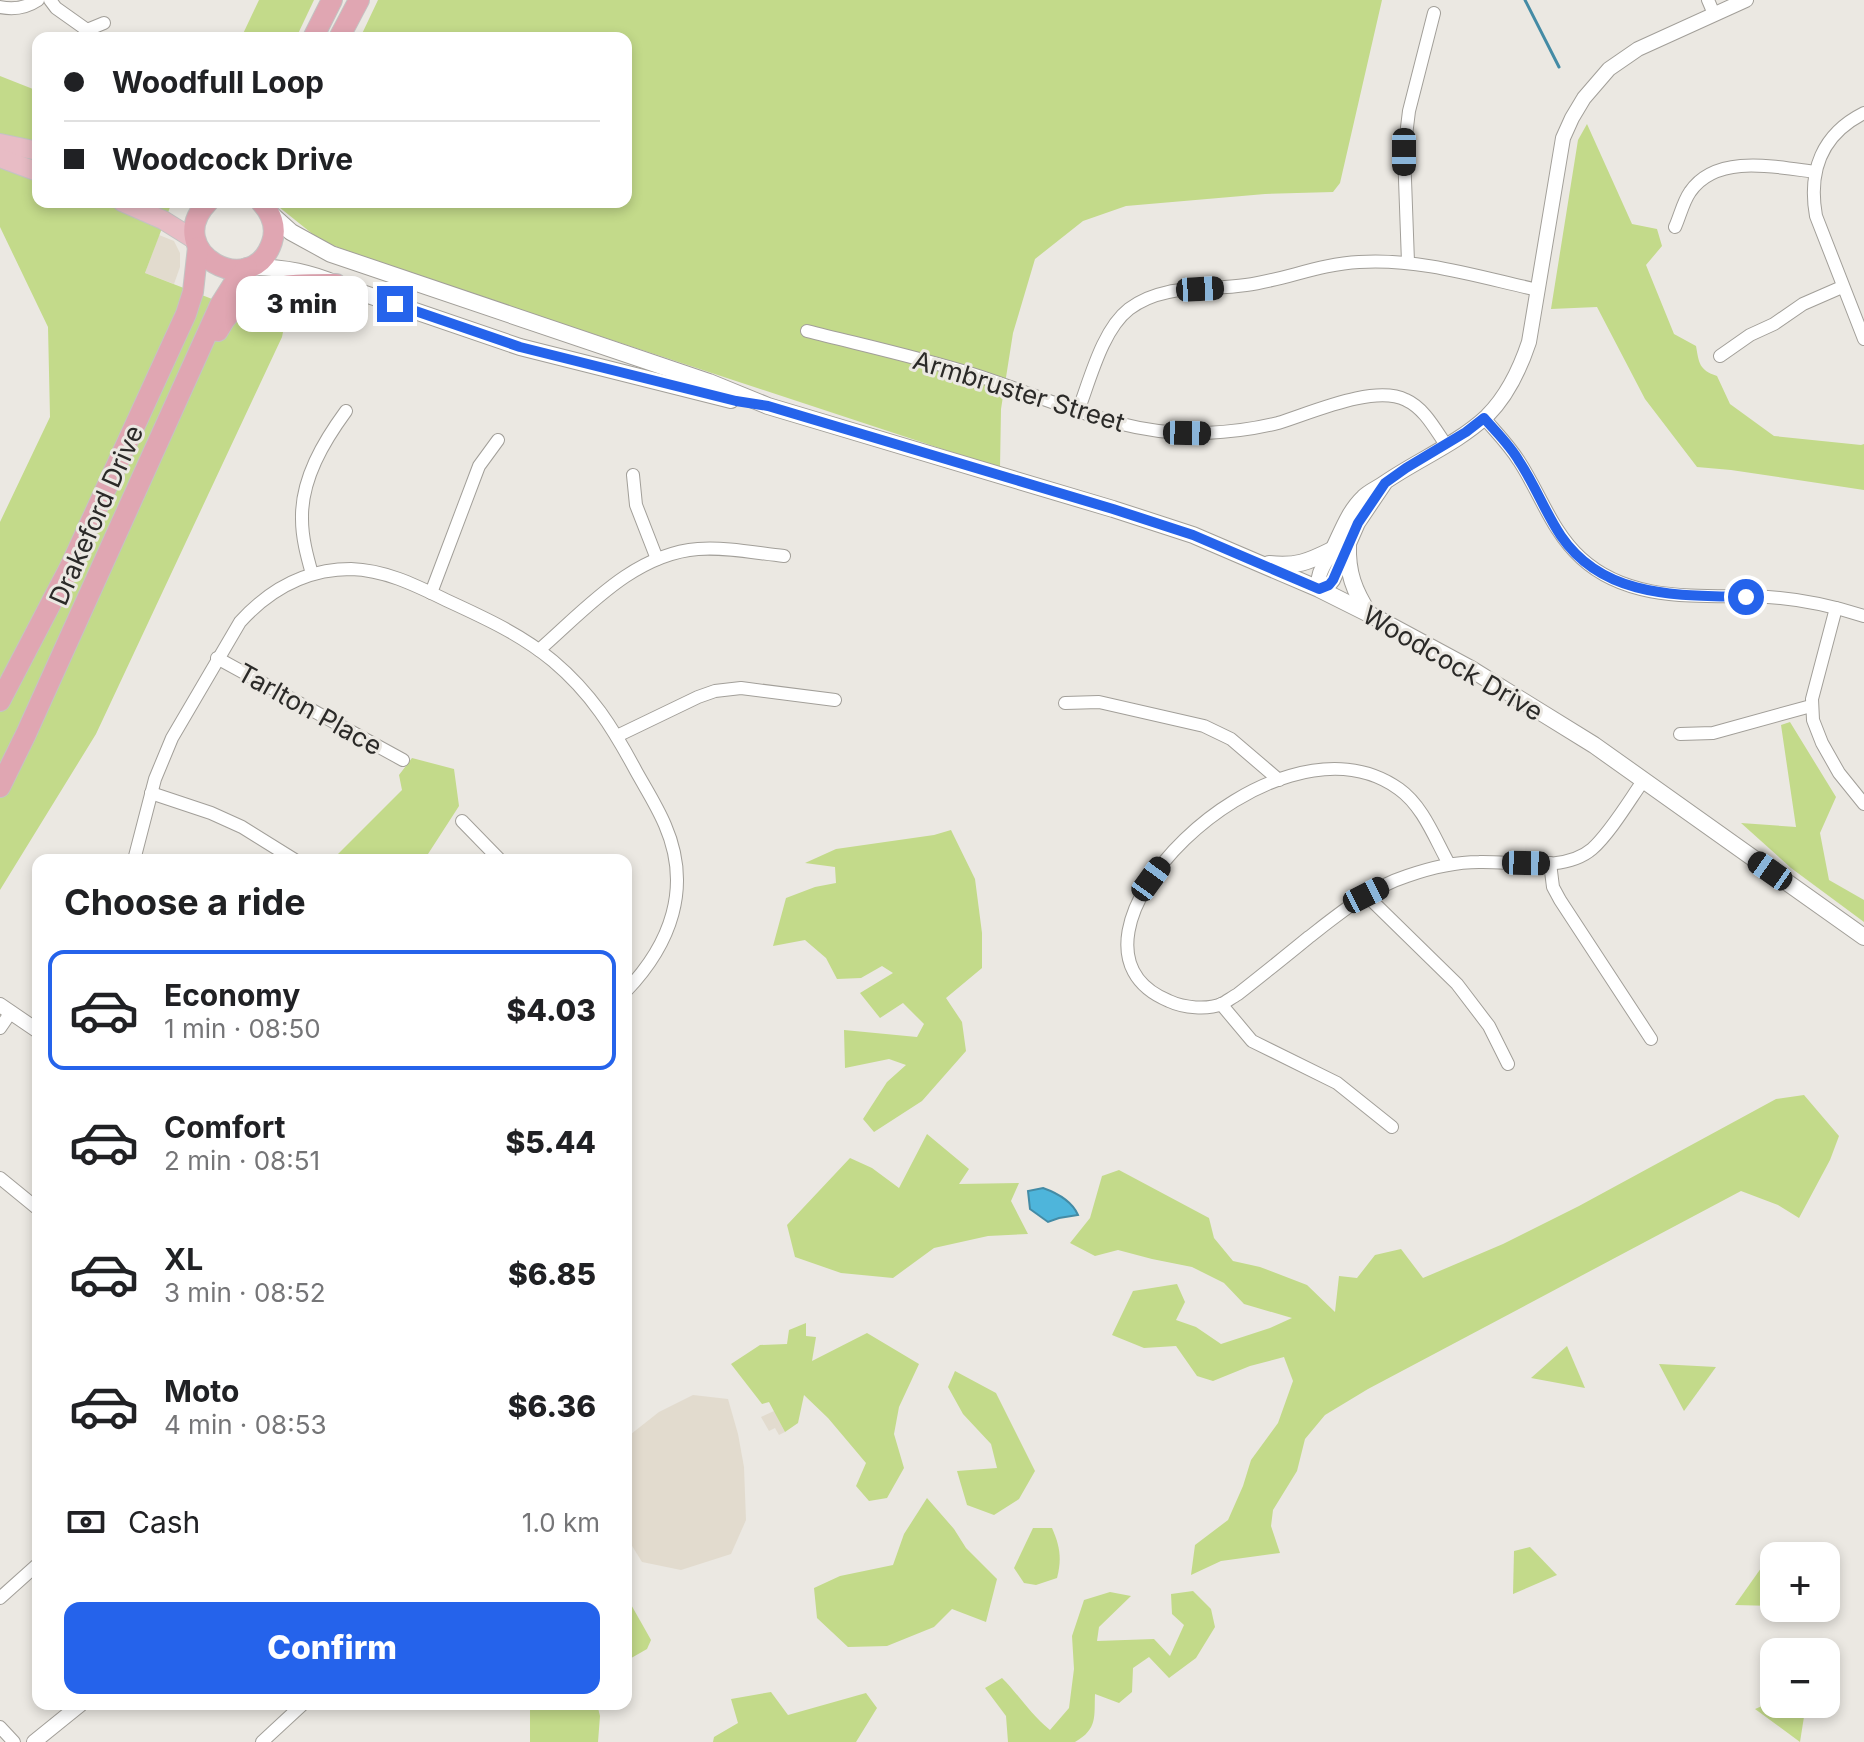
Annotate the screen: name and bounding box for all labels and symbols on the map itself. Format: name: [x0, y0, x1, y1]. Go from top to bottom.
car: [1392, 128, 1416, 176]
callout: 3 min: [235, 276, 367, 332]
car: [1175, 276, 1225, 302]
route end: [377, 286, 413, 322]
street label: Armbruster Street: [909, 344, 1129, 438]
street label: Drakeford Drive: [42, 420, 150, 610]
car: [1163, 421, 1211, 445]
route start: [1728, 579, 1764, 615]
street label: Woodcock Drive: [1357, 599, 1549, 727]
street label: Tarlton Place: [232, 657, 388, 761]
car: [1743, 847, 1797, 895]
car: [1502, 851, 1550, 875]
car: [1127, 853, 1175, 905]
car: [1339, 873, 1393, 917]

